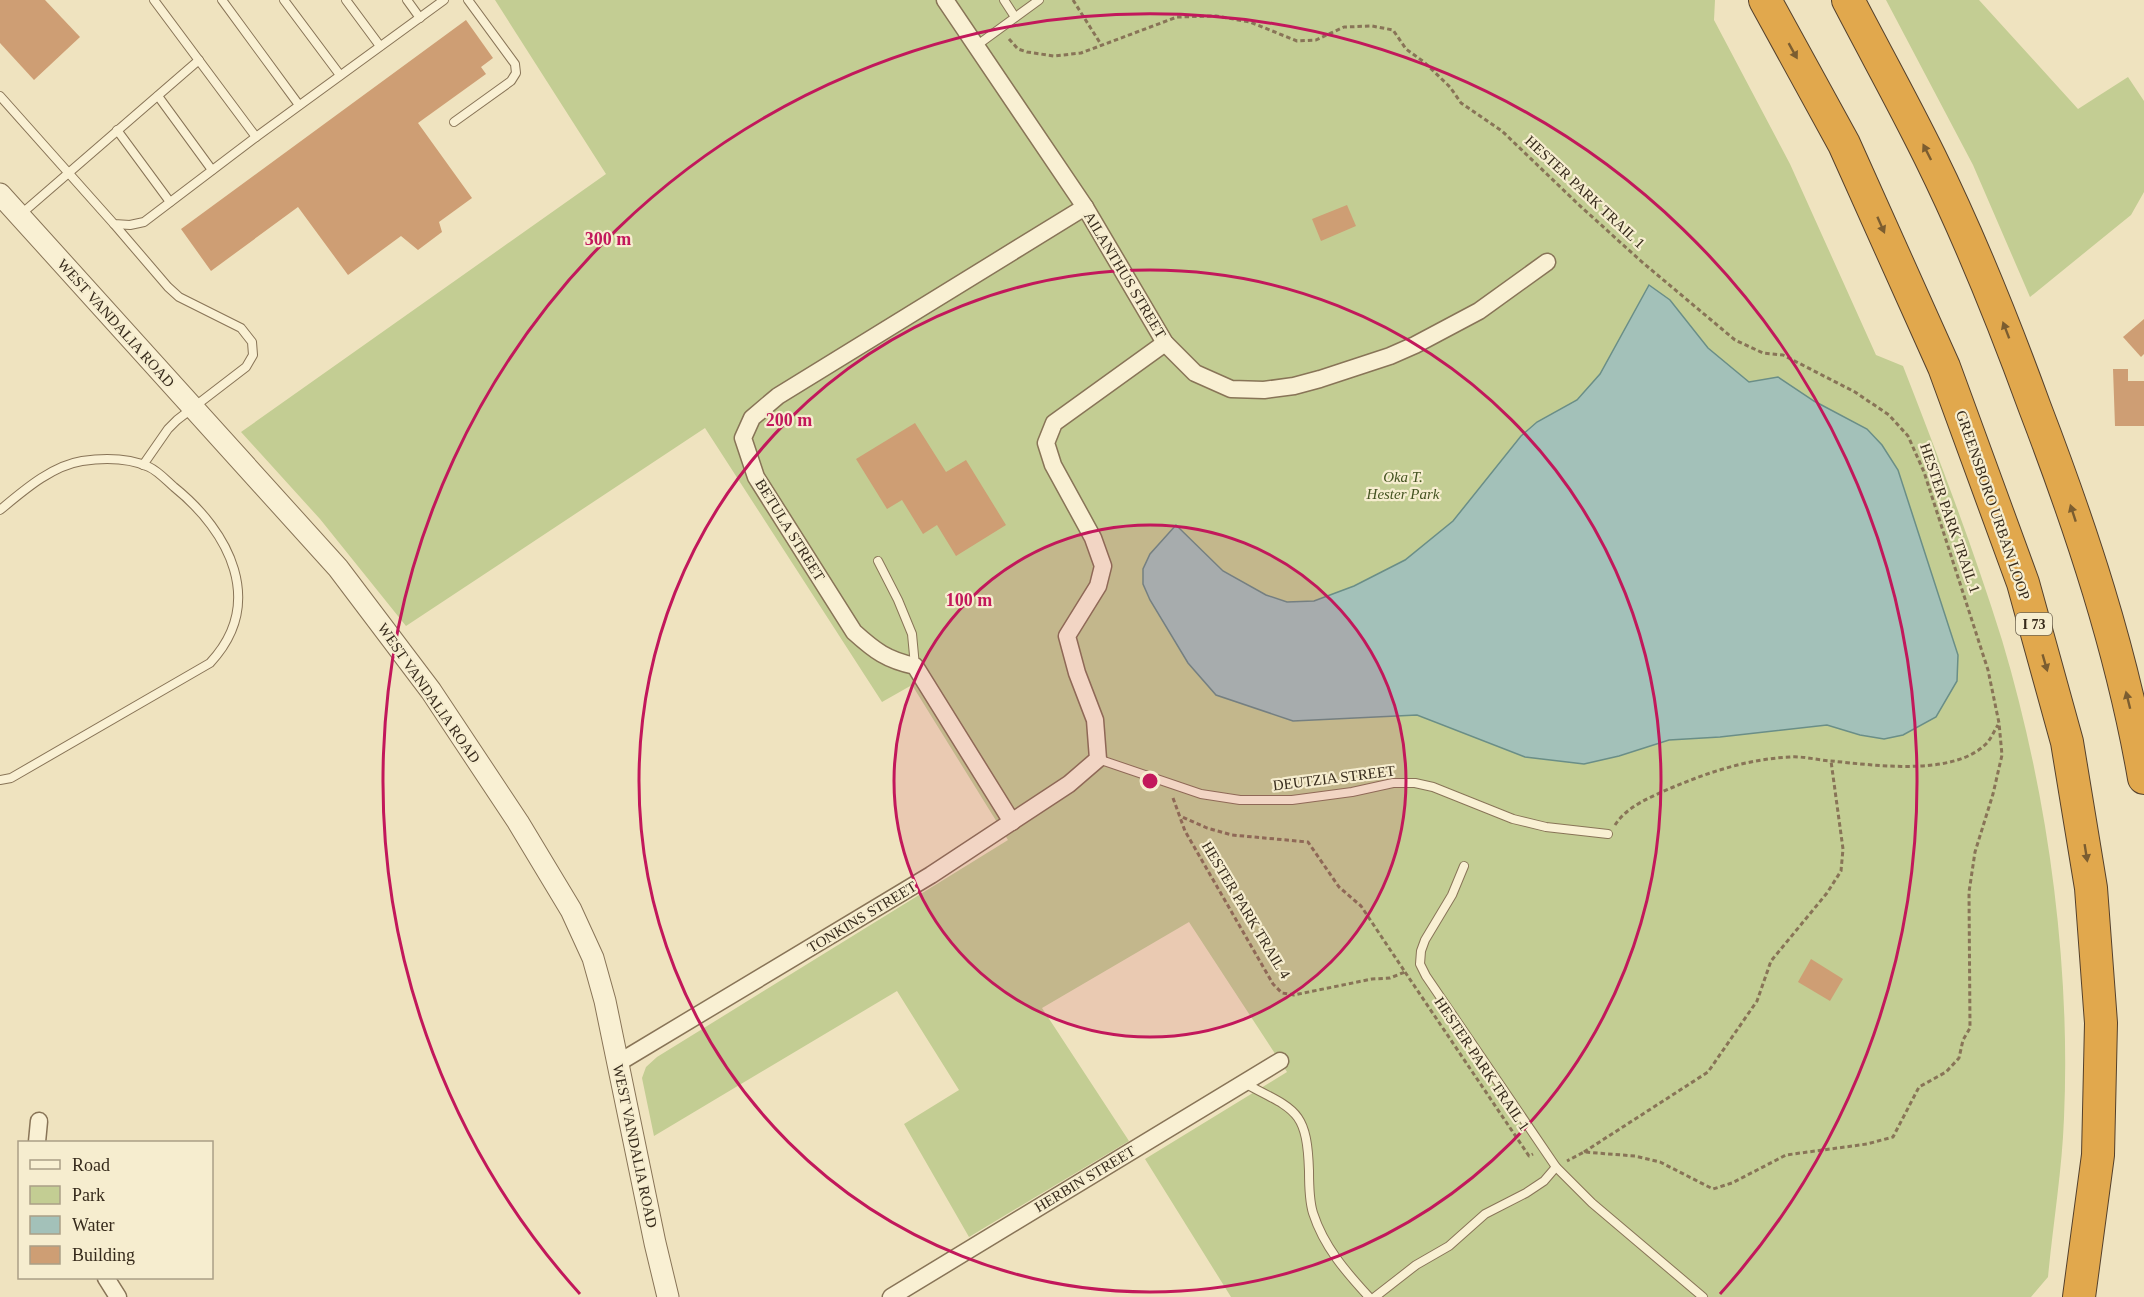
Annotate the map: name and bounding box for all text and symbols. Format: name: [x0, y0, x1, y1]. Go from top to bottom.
one-way arrow: [1788, 43, 1798, 60]
street label: HESTER PARK TRAIL 1: [1522, 132, 1648, 252]
one-way arrow: [1922, 143, 1932, 160]
street label: AILANTHUS STREET: [1081, 209, 1169, 341]
one-way arrow: [1876, 217, 1885, 234]
text: 300 m: [585, 229, 631, 249]
street label: WEST VANDALIA ROAD: [54, 256, 178, 390]
one-way arrow: [2001, 321, 2010, 339]
street label: GREENSBORO URBAN LOOP: [1953, 408, 2033, 602]
text: 200 m: [766, 410, 812, 430]
street label: HESTER PARK TRAIL 1: [1917, 441, 1983, 595]
park label: Oka T. Hester Park: [1366, 469, 1440, 502]
street label: BETULA STREET: [752, 476, 828, 584]
one-way arrow: [2068, 504, 2077, 522]
text: 100 m: [946, 590, 992, 610]
road number: I 73: [2016, 613, 2052, 635]
street label: WEST VANDALIA ROAD: [375, 620, 483, 766]
one-way arrow: [2041, 654, 2050, 672]
one-way arrow: [2122, 691, 2132, 709]
street label: DEUTZIA STREET: [1272, 763, 1396, 793]
centre of rings: [1140, 771, 1160, 791]
street label: HESTER PARK TRAIL 4: [1199, 838, 1294, 982]
one-way arrow: [2081, 844, 2090, 863]
street label: TONKINS STREET: [805, 878, 919, 956]
street label: HESTER PARK TRAIL 1: [1431, 994, 1533, 1134]
street label: WEST VANDALIA ROAD: [610, 1063, 660, 1229]
legend: [18, 1141, 213, 1279]
street label: HERBIN STREET: [1032, 1143, 1138, 1215]
text: Road: [72, 1155, 110, 1175]
text: Park: [72, 1185, 105, 1205]
text: Water: [72, 1215, 115, 1235]
text: Building: [72, 1245, 135, 1265]

